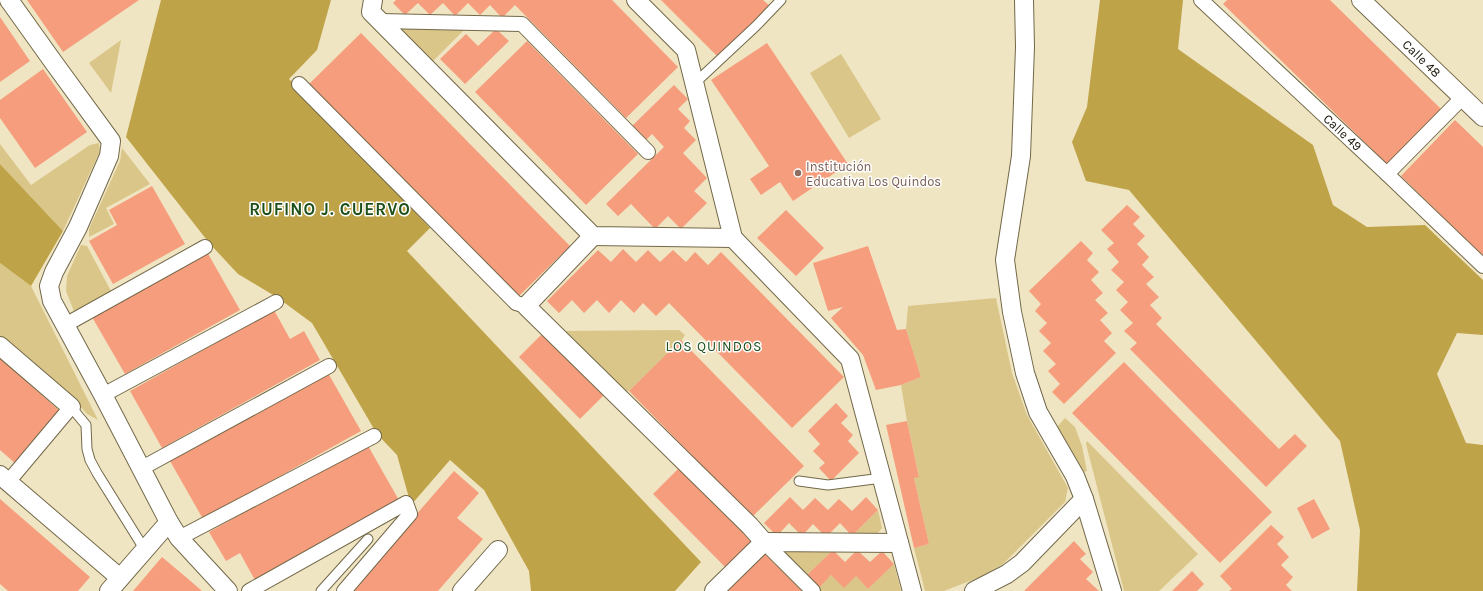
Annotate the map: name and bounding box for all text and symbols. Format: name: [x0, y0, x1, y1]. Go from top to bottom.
street label: Calle 48: [1399, 36, 1444, 80]
street label: Calle 49: [1320, 111, 1365, 154]
place label: Institución Educativa Los Quindos: [806, 159, 941, 189]
marker: Institución Educativa Los Quindos: [793, 168, 803, 178]
district label: RUFINO J. CUERVO: [249, 199, 411, 219]
district label: LOS QUINDOS: [666, 338, 762, 355]

